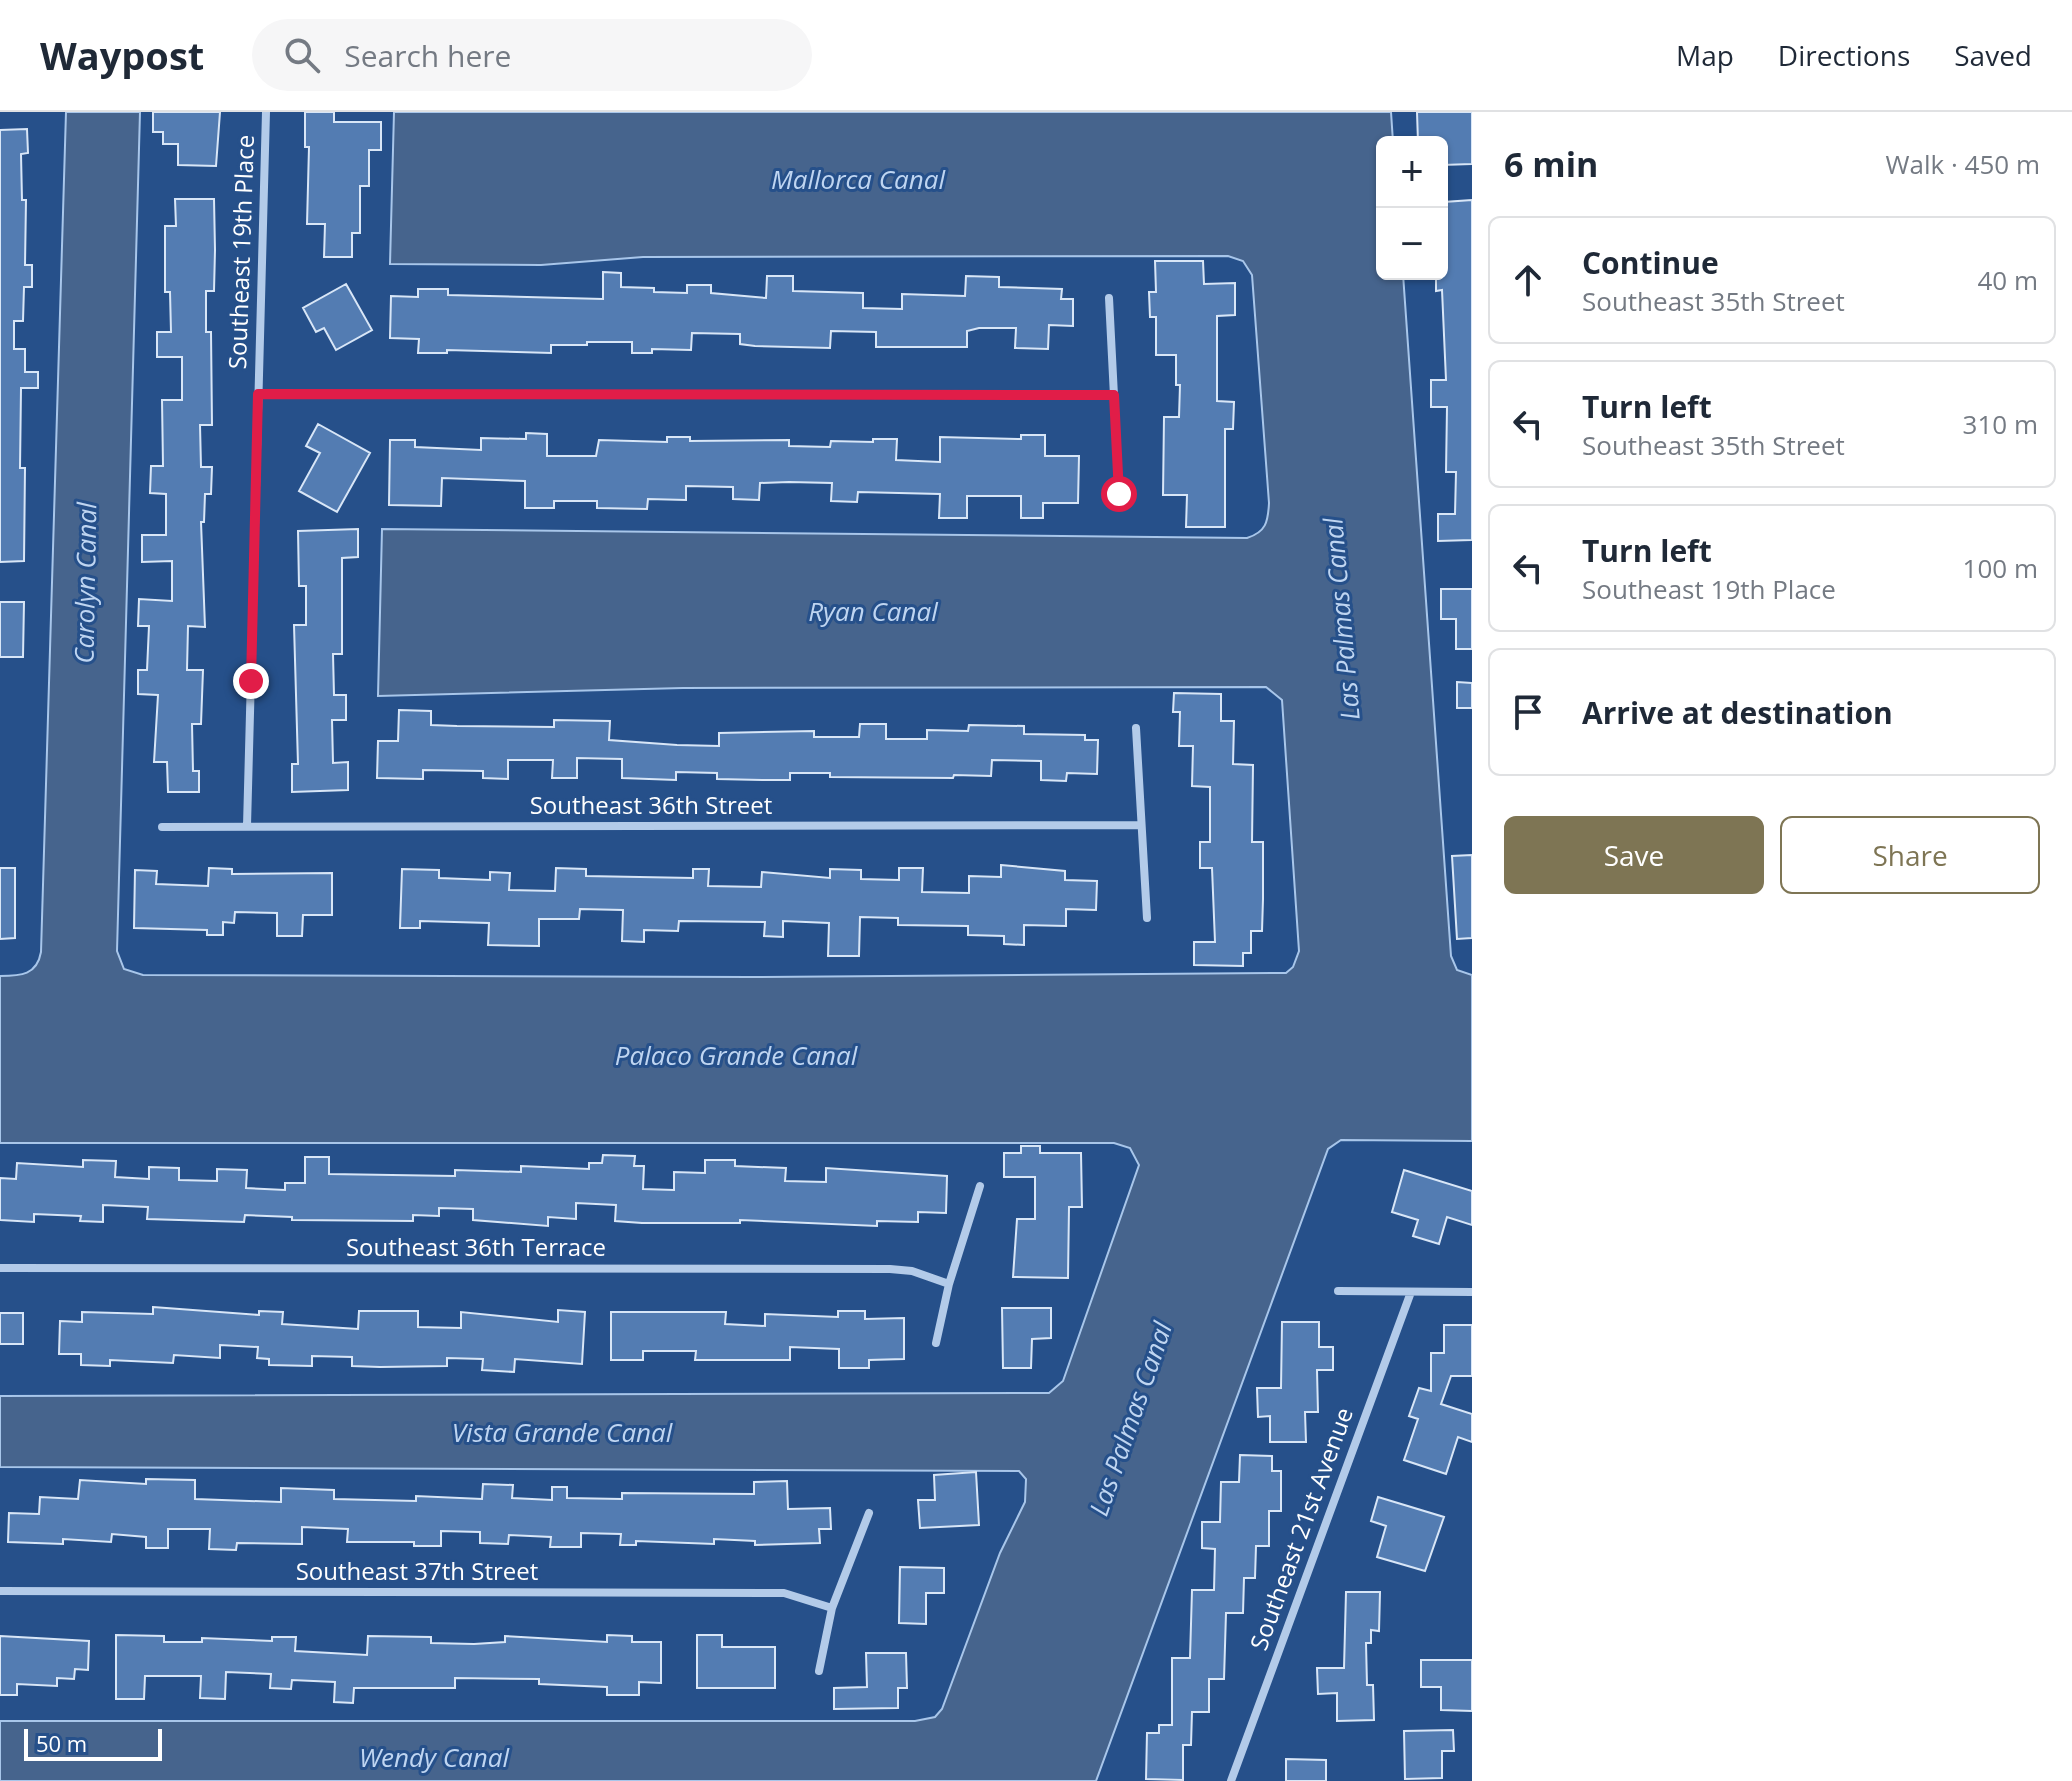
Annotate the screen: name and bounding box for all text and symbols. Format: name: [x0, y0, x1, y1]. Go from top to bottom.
search box: [252, 19, 812, 91]
text: Waypost: [40, 29, 204, 81]
icon: search: [280, 33, 324, 77]
text: Search here: [344, 35, 511, 76]
text: Map: [1676, 36, 1734, 74]
text: Directions: [1778, 36, 1910, 74]
text: Saved: [1954, 36, 2032, 74]
street label: Southeast 19th Place: [220, 134, 261, 370]
map controls: [1376, 136, 1448, 280]
button: +: [1376, 136, 1448, 208]
text: 6 min: [1504, 141, 1598, 187]
text: Walk · 450 m: [1886, 146, 2040, 182]
water label: Mallorca Canal: [771, 161, 946, 197]
button: −: [1376, 208, 1448, 280]
text: Continue: [1582, 242, 1719, 283]
icon: ahead: [1506, 258, 1550, 302]
text: 40 m: [1977, 262, 2038, 298]
text: Southeast 35th Street: [1582, 283, 1845, 319]
text: Turn left: [1582, 386, 1712, 427]
icon: left: [1506, 402, 1550, 446]
text: 310 m: [1963, 406, 2038, 442]
text: Southeast 35th Street: [1582, 427, 1845, 463]
route start: [1101, 476, 1137, 512]
water label: Carolyn Canal: [66, 501, 104, 664]
water label: Las Palmas Canal: [1314, 515, 1368, 722]
text: Turn left: [1582, 530, 1712, 571]
icon: left: [1506, 546, 1550, 590]
text: 100 m: [1963, 550, 2038, 586]
text: Southeast 19th Place: [1582, 571, 1836, 607]
water label: Ryan Canal: [808, 593, 939, 629]
route end: [233, 663, 269, 699]
icon: arrive: [1506, 690, 1550, 734]
text: Arrive at destination: [1582, 692, 1893, 733]
street label: Southeast 36th Street: [530, 788, 772, 821]
button: Save: [1504, 816, 1764, 894]
button: Share: [1780, 816, 2040, 894]
water label: Palaco Grande Canal: [615, 1037, 859, 1073]
street label: Southeast 36th Terrace: [346, 1230, 606, 1263]
water label: Las Palmas Canal: [1080, 1316, 1181, 1520]
street label: Southeast 21st Avenue: [1241, 1403, 1360, 1654]
water label: Vista Grande Canal: [452, 1414, 674, 1450]
street label: Southeast 37th Street: [296, 1554, 538, 1587]
scale bar: [24, 1725, 162, 1761]
text: 50 m: [36, 1728, 87, 1758]
water label: Wendy Canal: [359, 1739, 510, 1775]

